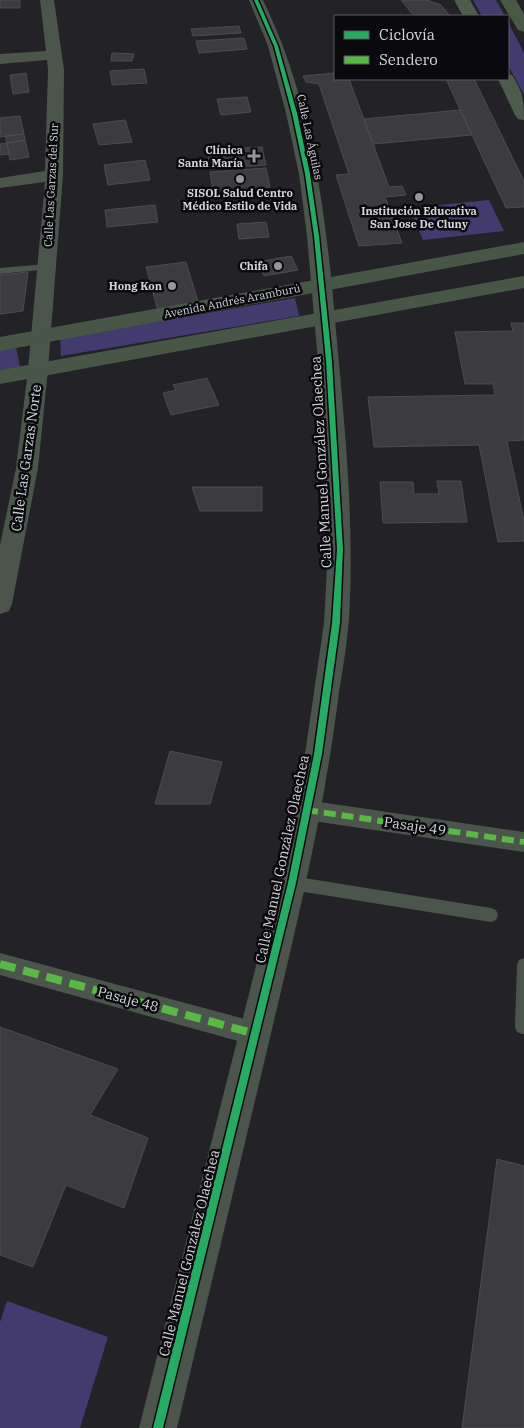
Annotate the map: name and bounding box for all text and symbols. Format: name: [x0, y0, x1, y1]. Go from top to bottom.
legend: [334, 15, 509, 80]
text: Ciclovía: [379, 25, 435, 44]
text: Sendero: [379, 50, 438, 69]
street label: Calle Las Águilas: [294, 93, 326, 181]
street label: Calle Las Garzas del Sur: [41, 123, 61, 247]
place label: Clínica Santa María: [178, 143, 243, 170]
marker: Clínica Santa María: [247, 149, 261, 163]
marker: SISOL Salud Centro Médico Estilo de Vida: [234, 173, 246, 185]
place label: SISOL Salud Centro Médico Estilo de Vida: [183, 186, 297, 213]
marker: Institución Educativa San Jose De Cluny: [413, 191, 425, 203]
place label: Institución Educativa San Jose De Cluny: [361, 204, 477, 231]
place label: Chifa: [239, 259, 268, 273]
marker: Chifa: [272, 260, 284, 272]
place label: Hong Kon: [109, 279, 162, 293]
marker: Hong Kon: [166, 280, 178, 292]
street label: Avenida Andrés Aramburú: [163, 281, 302, 321]
street label: Calle Manuel González Olaechea: [306, 355, 336, 569]
street label: Calle Las Garzas Norte: [7, 383, 45, 533]
street label: Calle Manuel González Olaechea: [251, 753, 313, 965]
street label: Pasaje 49: [383, 813, 447, 839]
street label: Pasaje 48: [96, 982, 160, 1016]
street label: Calle Manuel González Olaechea: [155, 1147, 224, 1358]

